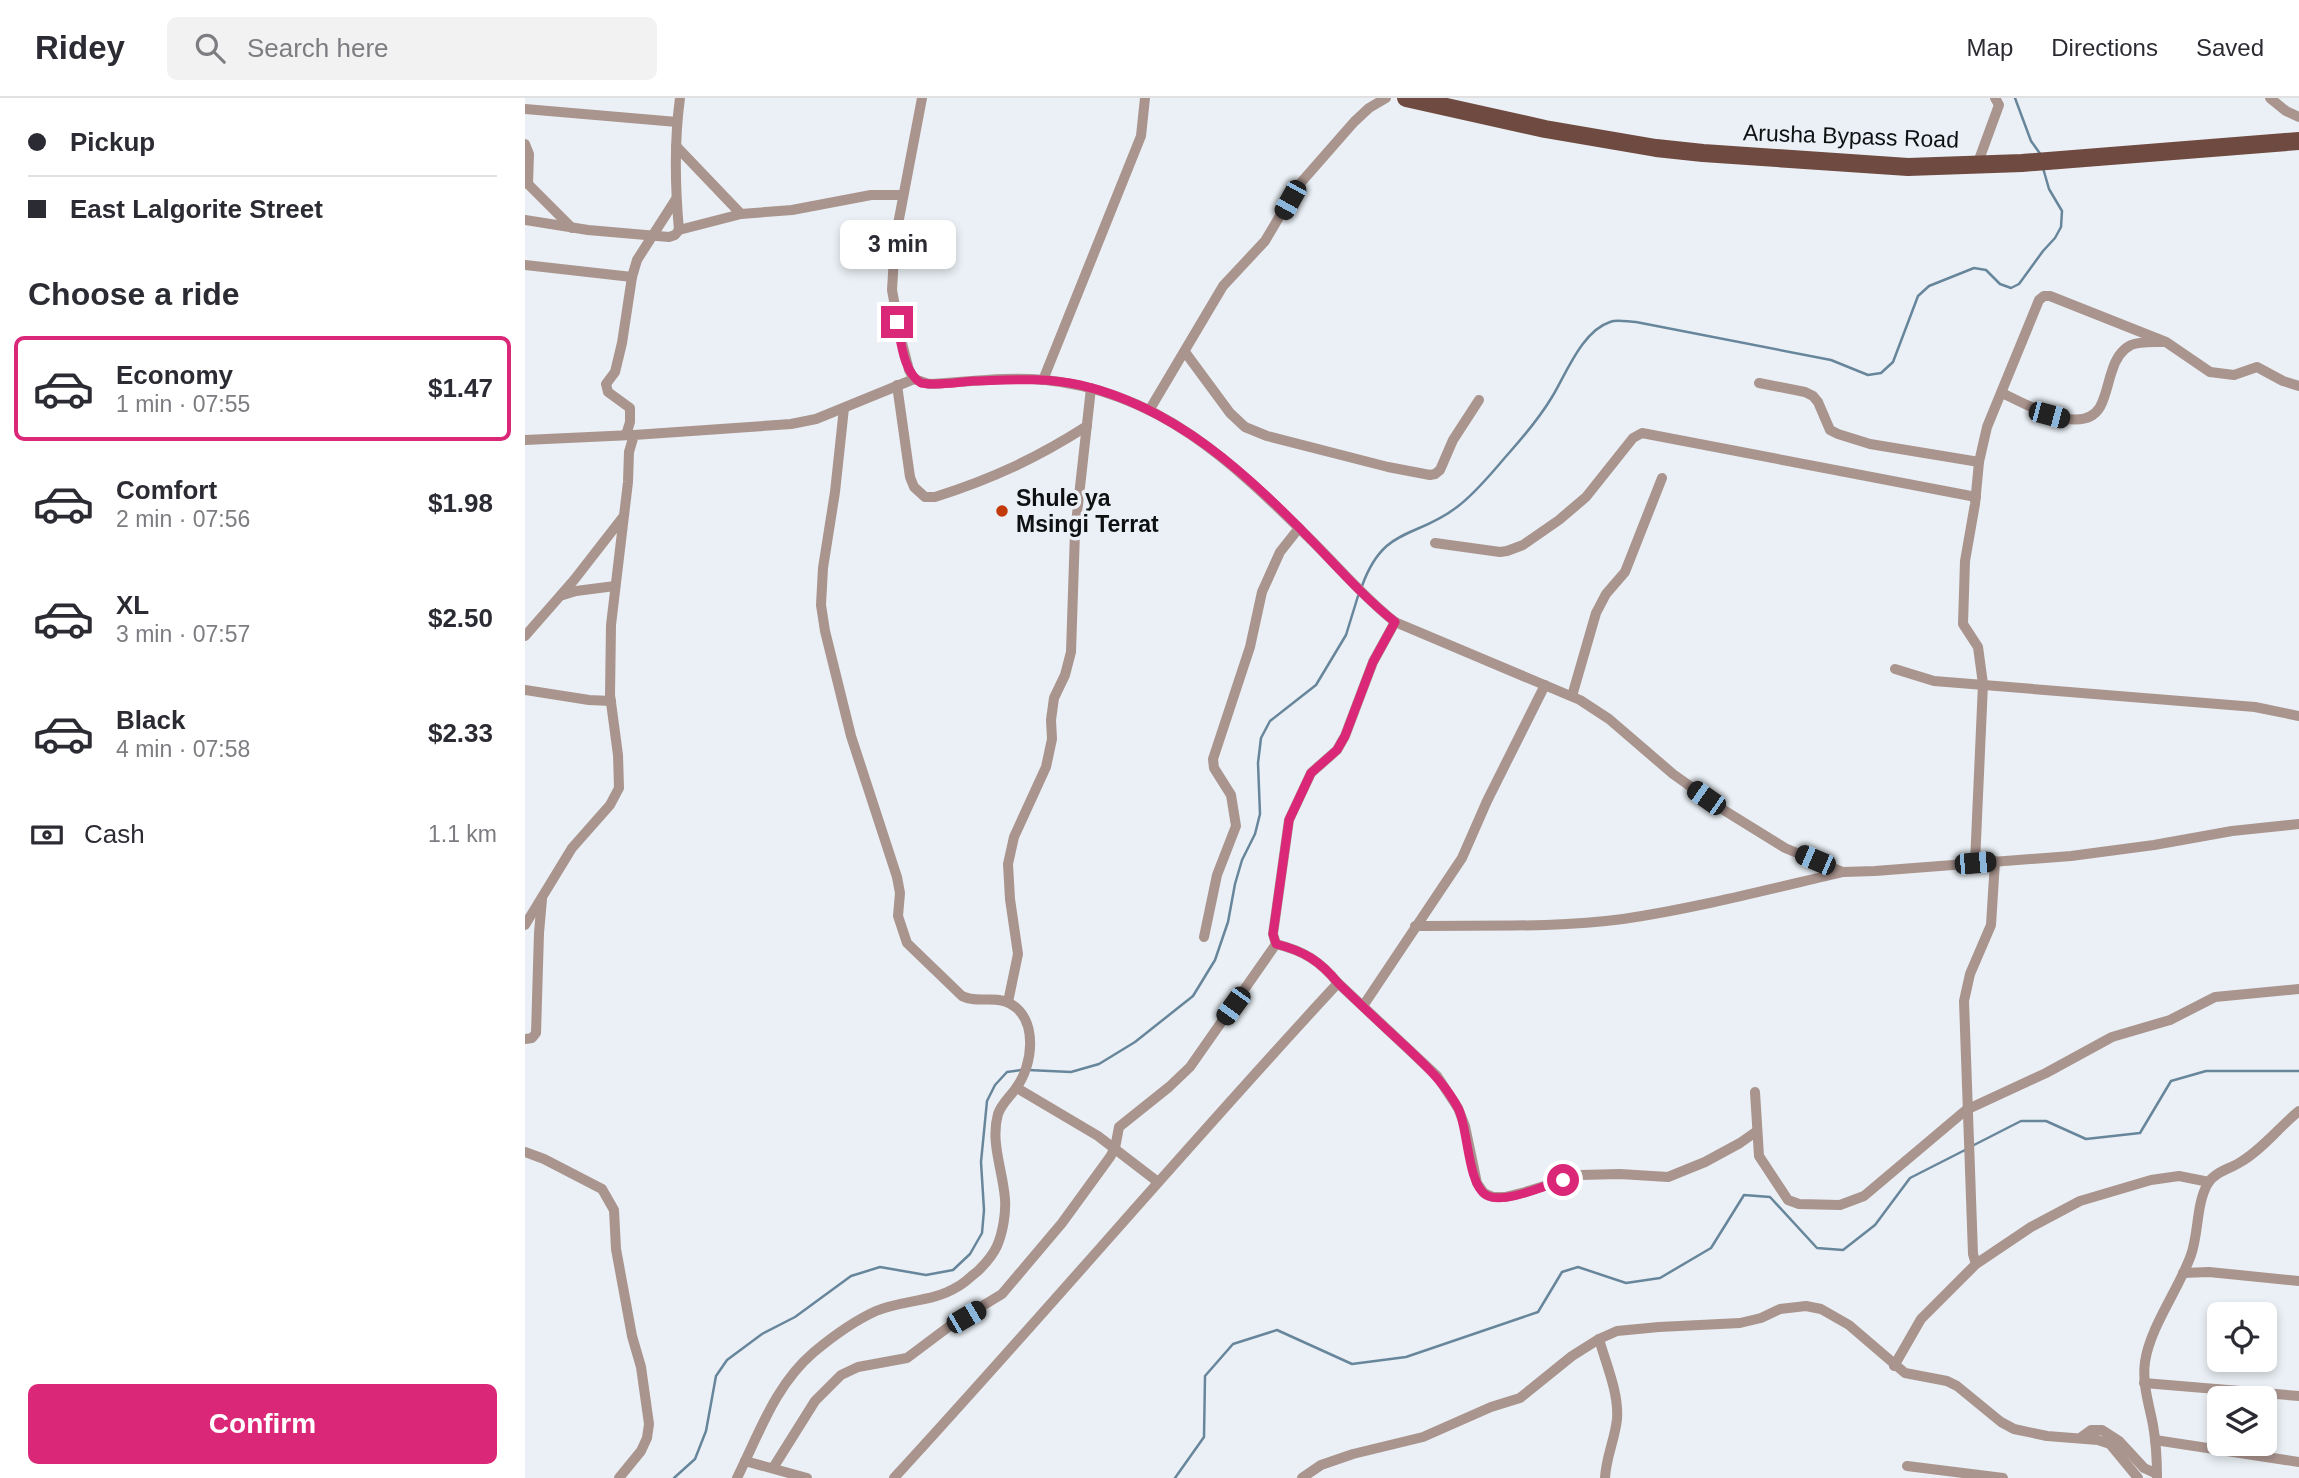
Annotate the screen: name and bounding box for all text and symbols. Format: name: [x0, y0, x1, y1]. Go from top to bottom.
search box: [167, 17, 657, 80]
text: Ridey: [35, 29, 125, 66]
icon: search: [191, 29, 229, 67]
text: Search here: [247, 33, 389, 63]
text: Map: [1967, 34, 2013, 61]
text: Directions: [2051, 34, 2158, 61]
text: Saved: [2196, 34, 2264, 61]
street label: Arusha Bypass Road: [1743, 119, 1959, 153]
text: Pickup: [70, 127, 155, 157]
car: [1271, 177, 1310, 223]
text: East Lalgorite Street: [70, 194, 323, 224]
callout: 3 min: [839, 220, 955, 270]
text: 3 min: [868, 231, 928, 257]
text: Choose a ride: [28, 276, 240, 312]
route end: [881, 306, 913, 338]
icon: car: [32, 357, 95, 420]
text: Economy: [116, 360, 233, 390]
text: $1.47: [428, 373, 493, 403]
text: 1 min · 07:55: [116, 391, 250, 417]
car: [2026, 399, 2073, 431]
icon: car: [32, 472, 95, 535]
text: Comfort: [116, 475, 217, 505]
place label: Shule ya Msingi Terrat: [1016, 485, 1159, 537]
text: $1.98: [428, 488, 493, 518]
marker: Shule ya Msingi Terrat: [994, 503, 1010, 519]
text: 2 min · 07:56: [116, 506, 250, 532]
icon: car: [32, 587, 95, 650]
text: XL: [116, 590, 149, 620]
text: $2.50: [428, 603, 493, 633]
text: 3 min · 07:57: [116, 621, 250, 647]
icon: car: [32, 702, 95, 765]
text: Black: [116, 705, 185, 735]
text: $2.33: [428, 718, 493, 748]
text: 4 min · 07:58: [116, 736, 250, 762]
car: [1683, 777, 1730, 819]
icon: cash: [28, 816, 66, 854]
text: Cash: [84, 819, 145, 849]
text: 1.1 km: [428, 821, 497, 847]
car: [1792, 842, 1839, 878]
car: [1954, 851, 1997, 875]
car: [1213, 983, 1254, 1029]
route start: [1547, 1164, 1579, 1196]
car: [943, 1297, 990, 1337]
map controls: [2207, 1302, 2277, 1456]
button: locate: [2207, 1302, 2277, 1372]
button: Confirm: [28, 1384, 497, 1464]
button: layers: [2207, 1386, 2277, 1456]

